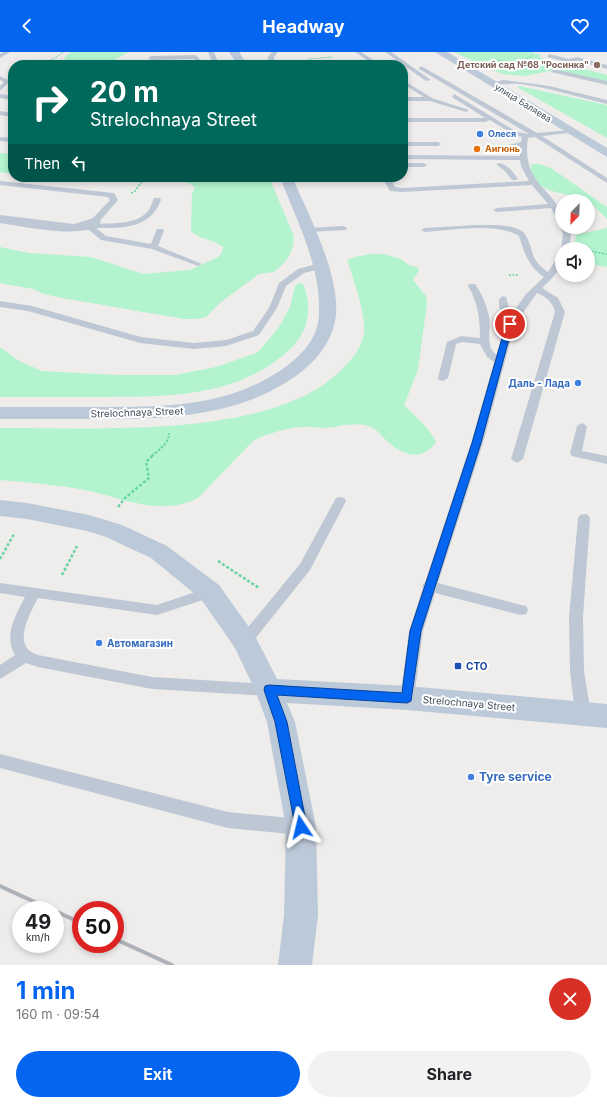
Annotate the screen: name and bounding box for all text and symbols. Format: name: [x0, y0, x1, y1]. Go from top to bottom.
icon: back: [16, 15, 38, 37]
icon: heart: [569, 15, 591, 37]
text: Headway: [262, 16, 345, 37]
place label: Детский сад №68 "Росинка": [457, 59, 589, 70]
marker: Детский сад №68 "Росинка": [592, 60, 602, 70]
text: 20 m: [90, 75, 159, 109]
icon: right: [24, 76, 76, 128]
street label: улица Баляева: [493, 81, 554, 124]
text: Strelochnaya Street: [90, 109, 257, 130]
place label: Олеся: [488, 128, 516, 139]
marker: Олеся: [475, 129, 485, 139]
place label: Аигюнь: [485, 143, 520, 154]
marker: Аигюнь: [472, 144, 482, 154]
icon: left: [68, 152, 90, 174]
text: Then: [24, 154, 60, 173]
north arrow: [555, 194, 595, 234]
map controls: [555, 194, 595, 282]
button: sound: [555, 242, 595, 282]
pin: [493, 307, 527, 341]
icon: arrive: [499, 313, 521, 335]
place label: Даль - Лада: [508, 377, 570, 389]
marker: Даль - Лада: [573, 378, 583, 388]
street label: Strelochnaya Street: [90, 404, 184, 420]
place label: Автомагазин: [107, 637, 173, 649]
marker: Автомагазин: [94, 638, 104, 648]
place label: СТО: [466, 660, 488, 672]
marker: СТО: [453, 661, 463, 671]
street label: Strelochnaya Street: [422, 693, 516, 713]
place label: Tyre service: [479, 769, 552, 784]
marker: Tyre service: [466, 772, 476, 782]
position arrow: [280, 806, 322, 848]
speed limit sign: 50: [72, 901, 124, 953]
text: 49: [25, 910, 51, 934]
text: km/h: [26, 931, 50, 943]
text: 1 min: [16, 976, 75, 1005]
button: close: [549, 978, 591, 1020]
text: 160 m · 09:54: [16, 1006, 100, 1022]
button: Exit: [16, 1051, 300, 1097]
button: Share: [308, 1051, 591, 1097]

